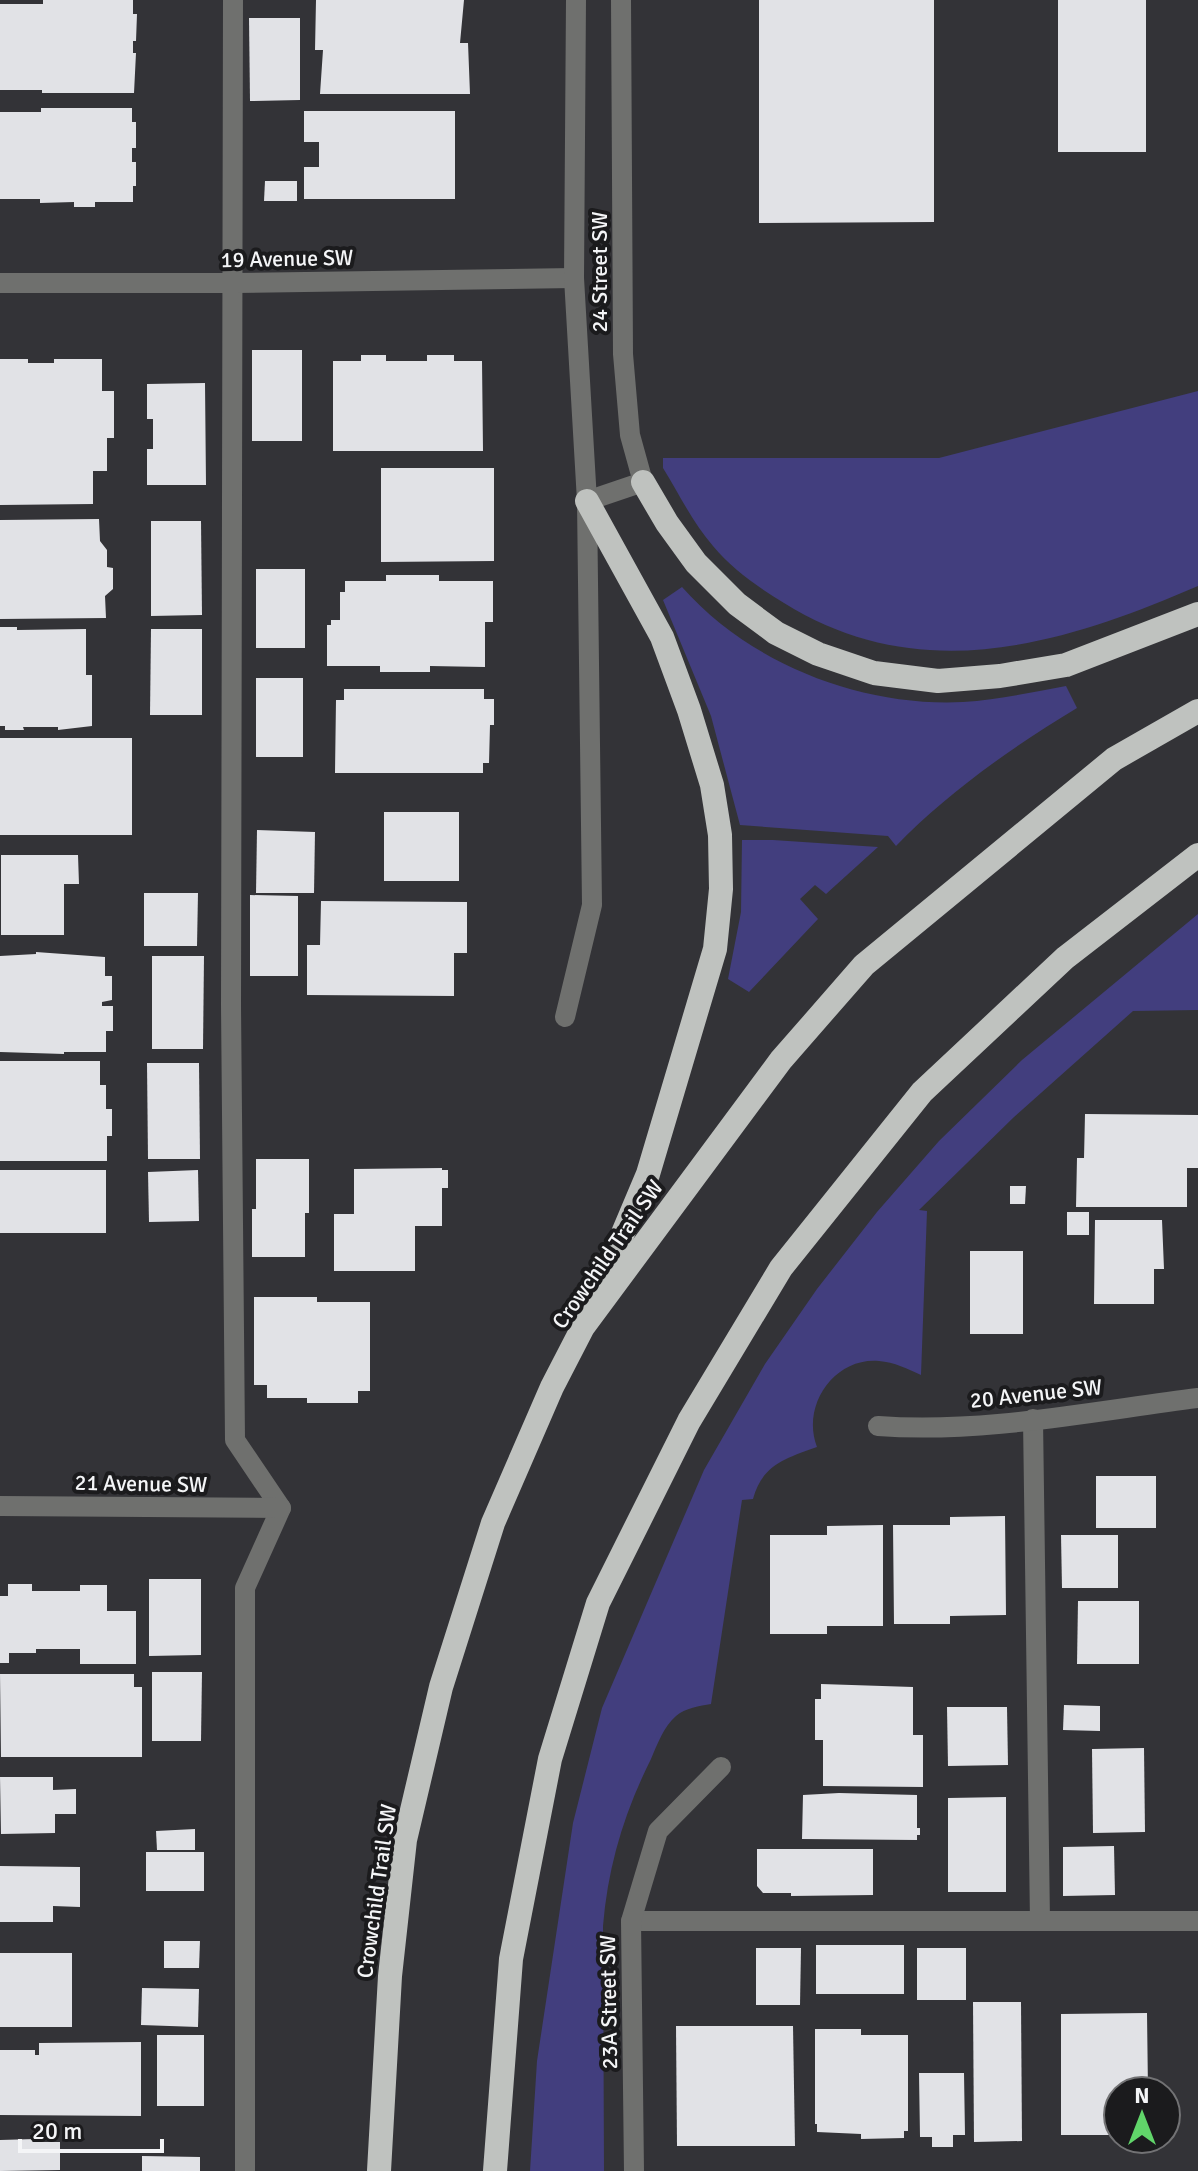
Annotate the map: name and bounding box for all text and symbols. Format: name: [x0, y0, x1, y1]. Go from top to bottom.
street label: 24 Street SW: [586, 211, 613, 333]
street label: 19 Avenue SW: [220, 244, 354, 273]
street label: Crowchild Trail SW: [546, 1174, 669, 1334]
street label: 20 Avenue SW: [969, 1373, 1104, 1414]
street label: 21 Avenue SW: [74, 1469, 208, 1498]
street label: Crowchild Trail SW: [351, 1802, 402, 1980]
street label: 23A Street SW: [594, 1934, 623, 2070]
north arrow: [1102, 2075, 1182, 2155]
text: N: [1134, 2082, 1150, 2109]
scale bar: [20, 2103, 162, 2153]
text: 20 m: [32, 2116, 82, 2146]

